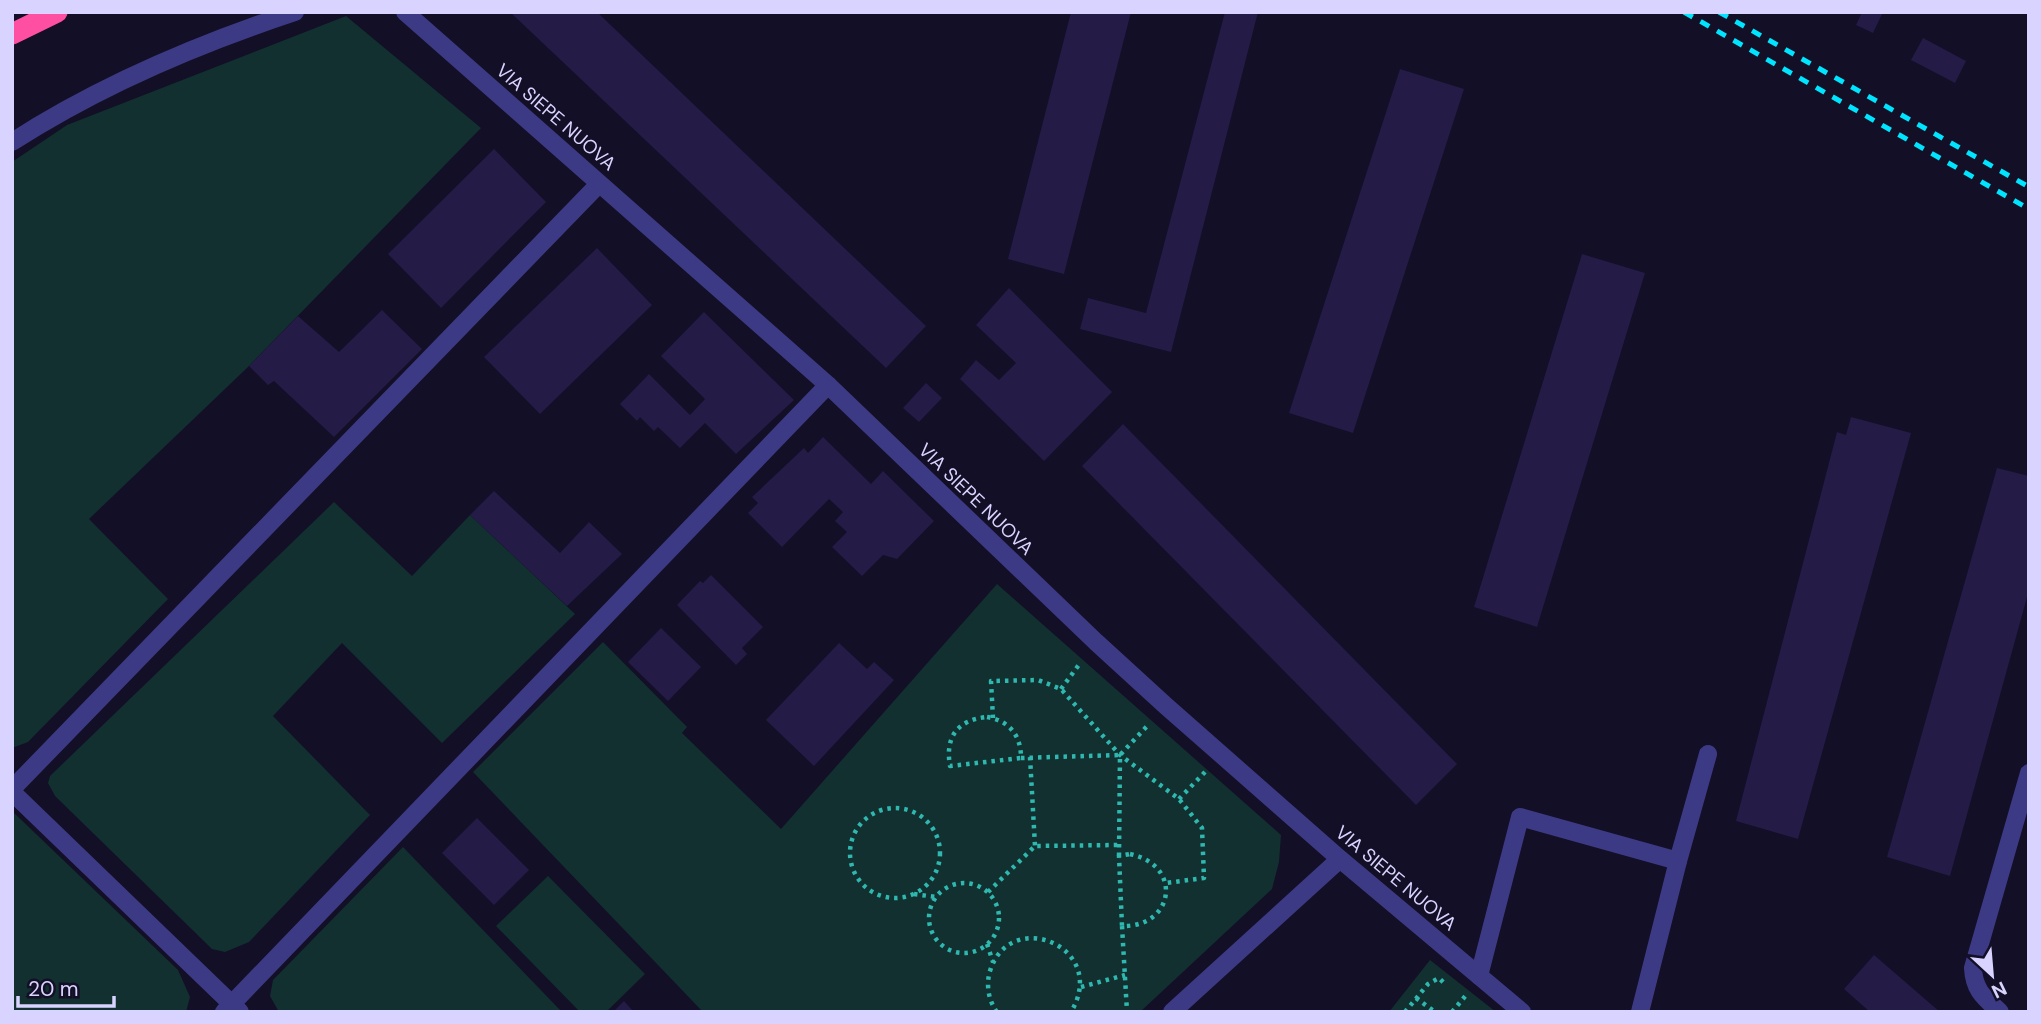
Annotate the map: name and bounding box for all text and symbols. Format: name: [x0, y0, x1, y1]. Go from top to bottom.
street label: VIA SIEPE NUOVA: [491, 58, 622, 176]
street label: VIA SIEPE NUOVA: [913, 438, 1039, 561]
street label: VIA SIEPE NUOVA: [1330, 820, 1462, 936]
north arrow: [1957, 940, 2027, 1010]
scale bar: [18, 964, 114, 1008]
text: 20 m: [28, 975, 79, 1003]
text: N: [1988, 976, 2011, 1004]

